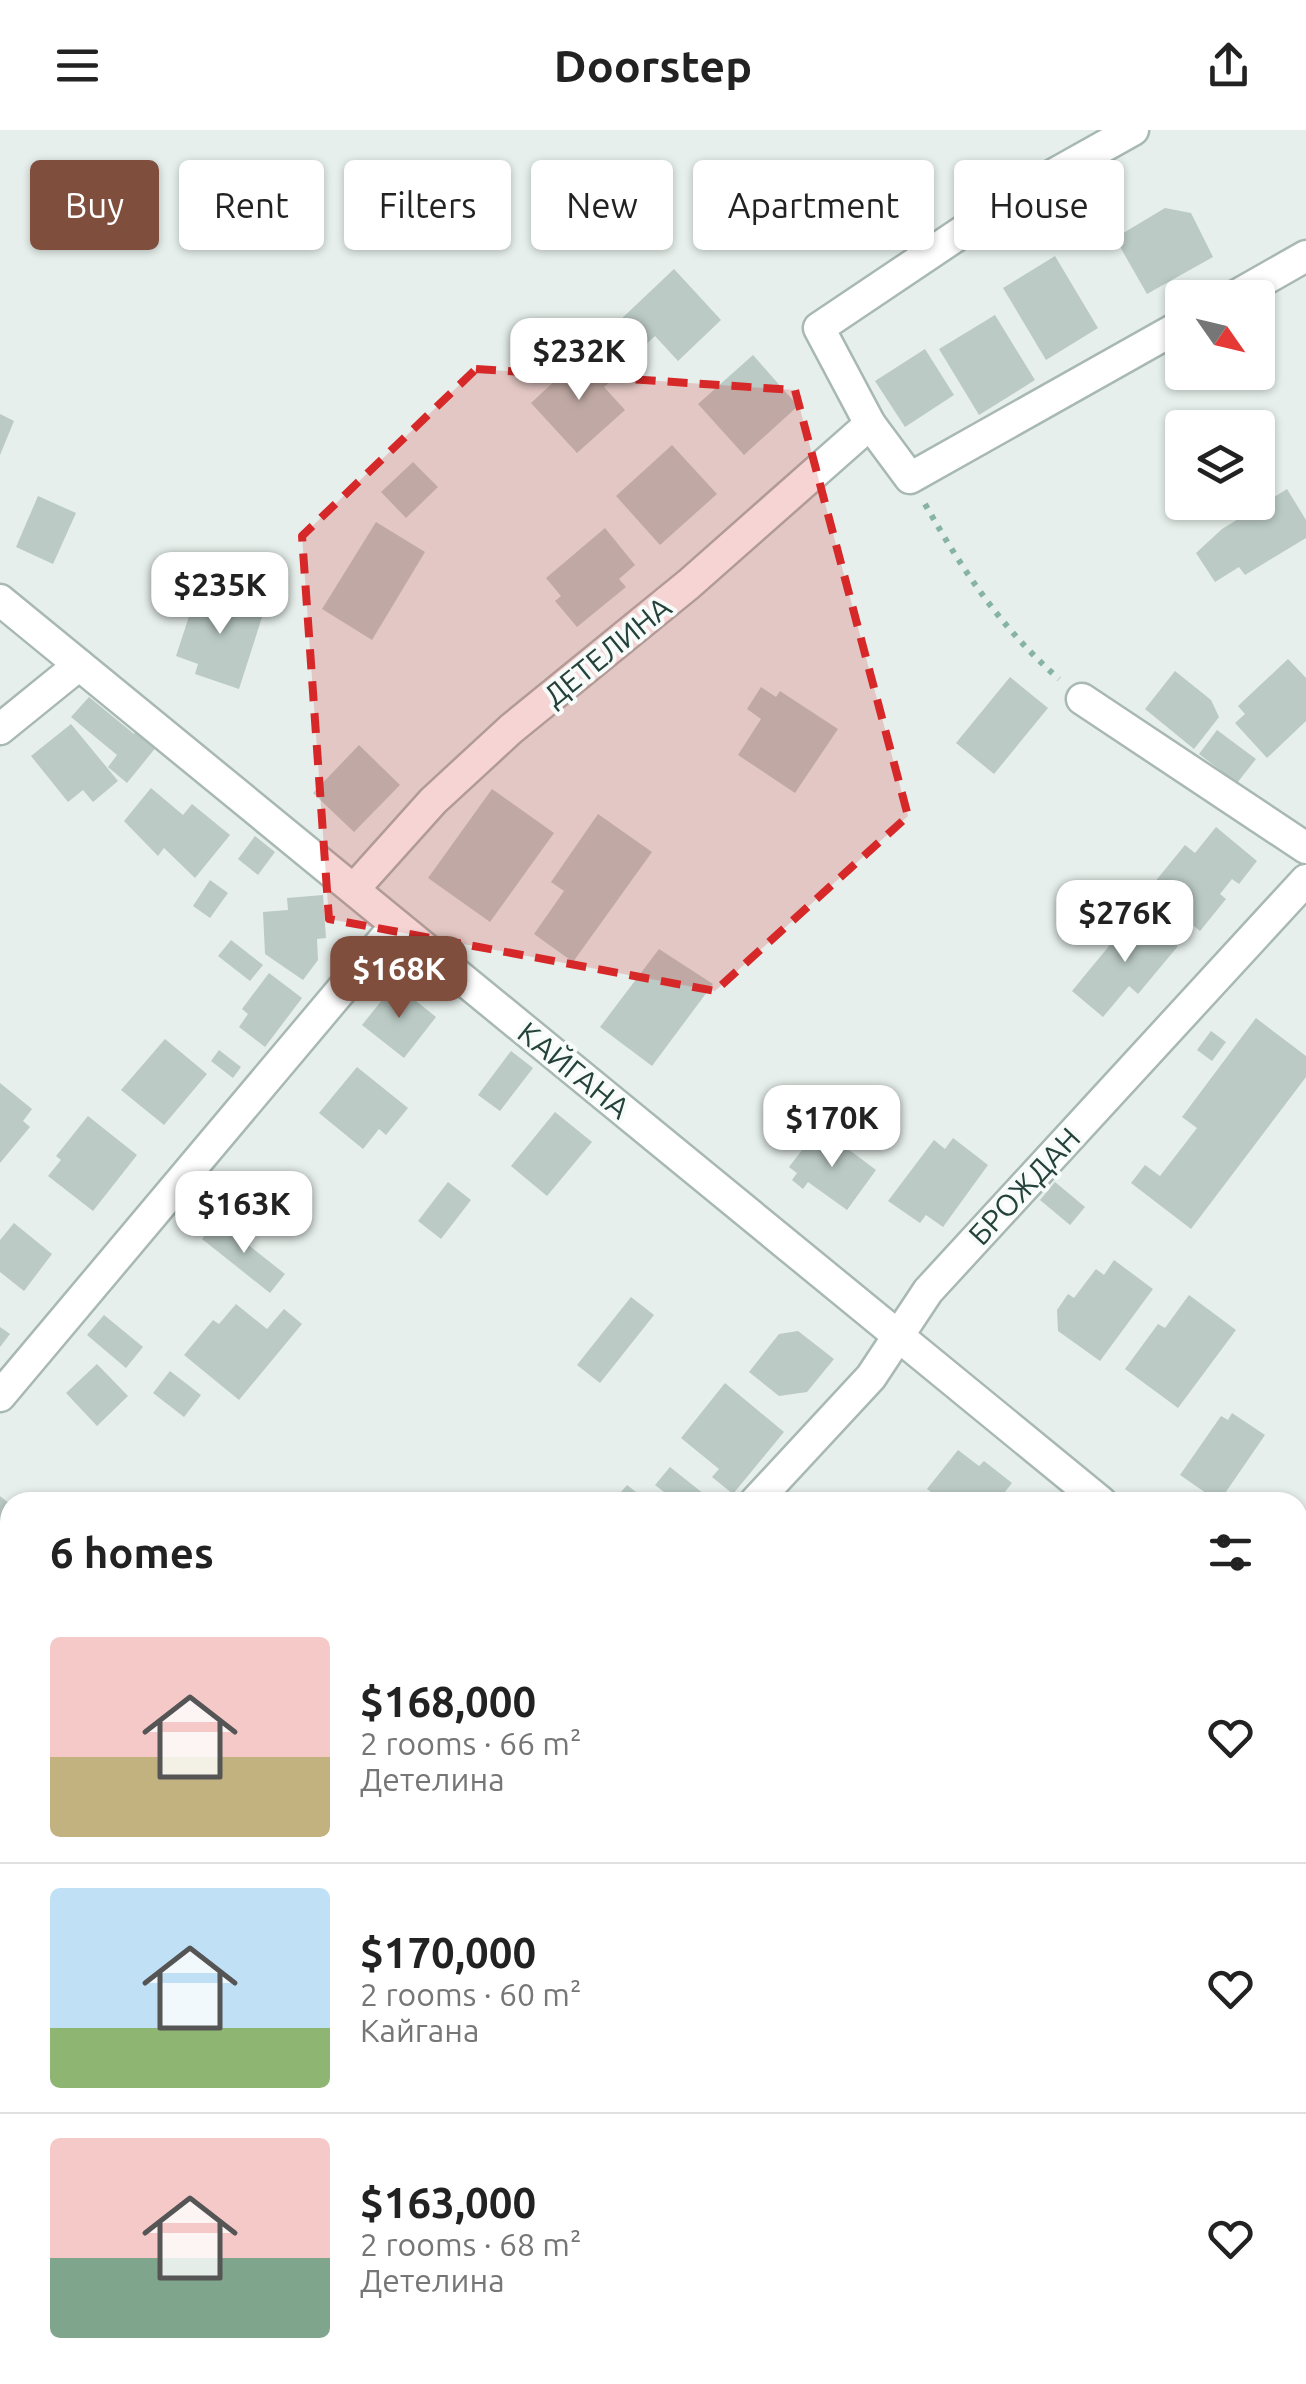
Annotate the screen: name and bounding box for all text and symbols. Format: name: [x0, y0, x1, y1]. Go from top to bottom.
icon: menu: [50, 38, 105, 93]
icon: share: [1201, 38, 1256, 93]
text: Doorstep: [554, 40, 752, 91]
chip: Buy: [30, 160, 159, 250]
chip: Rent: [179, 160, 324, 250]
chip: Filters: [344, 160, 511, 250]
chip: New: [531, 160, 673, 250]
chip: Apartment: [693, 160, 934, 250]
chip: House: [954, 160, 1124, 250]
north arrow: [1165, 280, 1275, 390]
map controls: [1165, 280, 1275, 520]
pin: $232K: [509, 318, 649, 403]
text: $232K: [532, 332, 626, 368]
button: layers: [1165, 410, 1275, 520]
pin: $235K: [150, 552, 290, 637]
text: $235K: [173, 566, 267, 602]
street label: ДЕТЕЛИНА: [537, 589, 678, 713]
pin: $276K: [1055, 880, 1195, 965]
text: $276K: [1078, 894, 1172, 930]
pin: $168K: [329, 936, 469, 1021]
text: $168K: [352, 950, 446, 986]
street label: КАЙГАНА: [511, 1015, 637, 1125]
pin: $170K: [762, 1085, 902, 1170]
text: $170K: [785, 1099, 879, 1135]
street label: БРОЖДАН: [961, 1121, 1087, 1251]
pin: $163K: [174, 1171, 314, 1256]
text: $163K: [197, 1185, 291, 1221]
icon: filters: [1203, 1525, 1258, 1580]
text: 6 homes: [50, 1529, 214, 1576]
icon: home: [130, 1677, 250, 1797]
text: $168,000: [360, 1678, 536, 1725]
icon: heart: [1203, 1710, 1258, 1765]
text: 2 rooms · 66 m²: [360, 1725, 581, 1761]
text: Детелина: [360, 1761, 505, 1797]
icon: home: [130, 1928, 250, 2048]
text: $170,000: [360, 1929, 536, 1976]
icon: heart: [1203, 1961, 1258, 2016]
text: 2 rooms · 60 m²: [360, 1976, 581, 2012]
text: Кайгана: [360, 2012, 479, 2048]
icon: home: [130, 2178, 250, 2298]
text: $163,000: [360, 2179, 536, 2226]
icon: heart: [1203, 2211, 1258, 2266]
text: 2 rooms · 68 m²: [360, 2226, 581, 2262]
text: Детелина: [360, 2262, 505, 2298]

